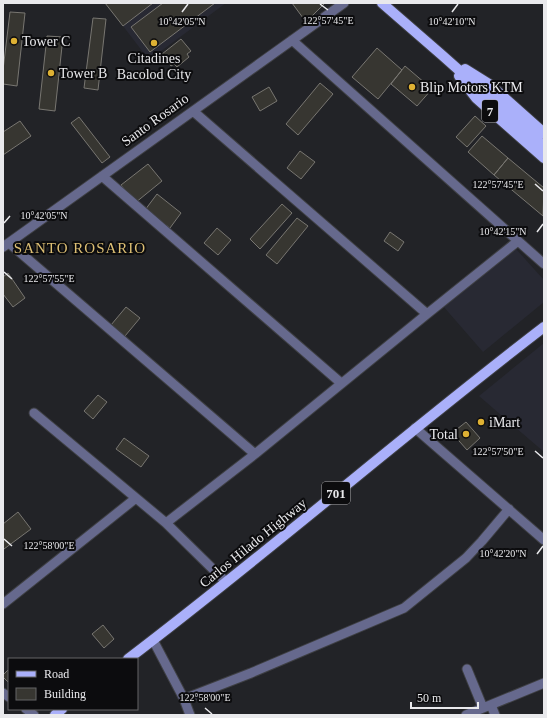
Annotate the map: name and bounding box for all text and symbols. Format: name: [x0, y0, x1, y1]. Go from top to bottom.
text: 122°57'45"E: [303, 15, 354, 26]
text: 10°42'05"N: [158, 16, 206, 27]
text: 10°42'10"N: [428, 16, 476, 27]
place label: Tower C: [22, 34, 70, 49]
marker: Tower C: [9, 36, 19, 46]
marker: Citadines Bacolod City: [149, 38, 159, 48]
place label: Citadines Bacolod City: [117, 51, 191, 82]
place label: Tower B: [59, 66, 107, 81]
marker: Tower B: [46, 68, 56, 78]
place label: Blip Motors KTM: [420, 80, 523, 95]
marker: Blip Motors KTM: [407, 82, 417, 92]
street label: Santo Rosario: [119, 91, 191, 149]
road number: 7: [482, 100, 498, 122]
text: 122°57'45"E: [473, 179, 524, 190]
text: 10°42'05"N: [20, 210, 68, 221]
text: 10°42'15"N: [479, 226, 527, 237]
district label: SANTO ROSARIO: [14, 240, 146, 256]
text: 122°57'55"E: [24, 273, 75, 284]
place label: iMart: [489, 415, 520, 430]
marker: iMart: [476, 417, 486, 427]
place label: Total: [429, 427, 458, 442]
marker: Total: [461, 429, 471, 439]
text: 122°57'50"E: [473, 446, 524, 457]
road number: 701: [322, 482, 350, 504]
street label: Carlos Hilado Highway: [197, 495, 309, 591]
text: 122°58'00"E: [24, 540, 75, 551]
text: 10°42'20"N: [479, 548, 527, 559]
legend: [8, 658, 138, 710]
text: Road: [44, 667, 69, 681]
scale bar: [411, 684, 478, 710]
text: Building: [44, 687, 86, 701]
text: 50 m: [417, 691, 442, 705]
text: 122°58'00"E: [180, 692, 231, 703]

